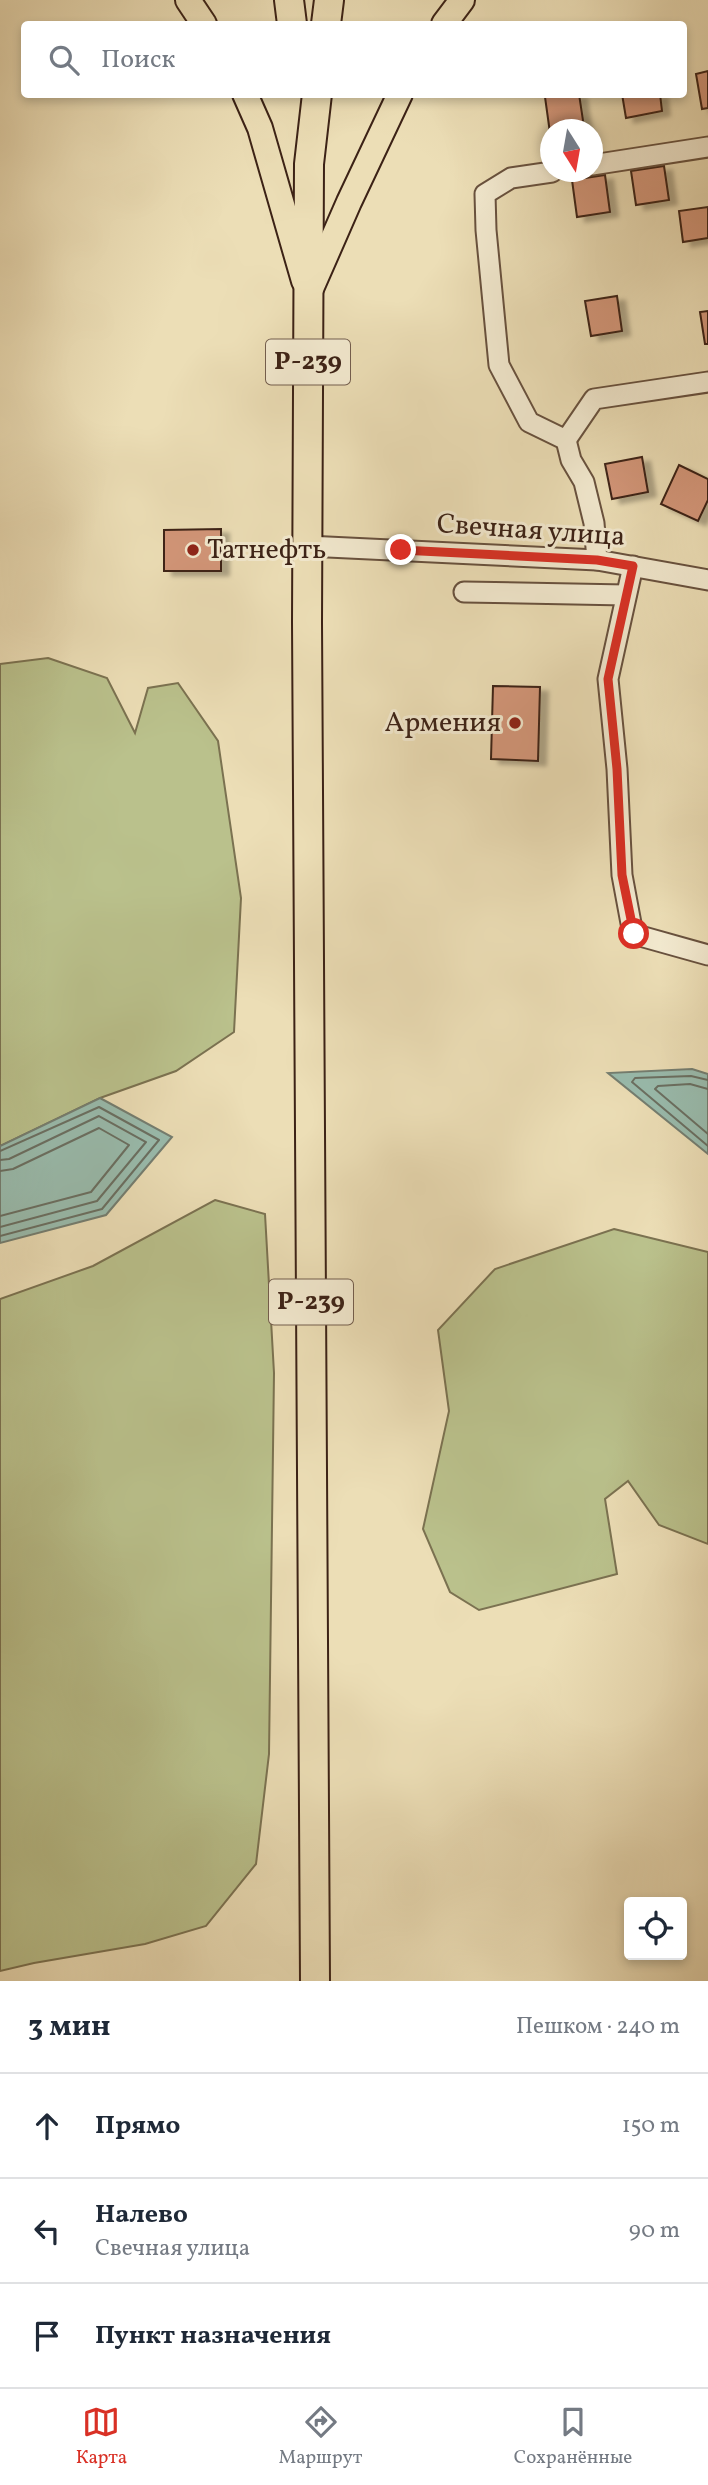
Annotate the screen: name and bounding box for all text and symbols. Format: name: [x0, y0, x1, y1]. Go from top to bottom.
search box: [21, 21, 687, 98]
icon: search: [45, 41, 83, 79]
text: Поиск: [101, 42, 175, 78]
north arrow: [540, 119, 603, 182]
road number: Р-239: [266, 340, 350, 384]
street label: Свечная улица: [435, 505, 627, 557]
place label: Татнефть: [207, 531, 326, 570]
route end: [385, 534, 416, 565]
marker: Татнефть: [185, 542, 201, 558]
place label: Армения: [385, 704, 501, 743]
marker: Армения: [507, 715, 523, 731]
route start: [618, 918, 649, 949]
road number: Р-239: [269, 1280, 353, 1324]
map controls: [624, 1897, 687, 1960]
button: locate: [624, 1897, 687, 1960]
text: 3 мин: [28, 2006, 111, 2048]
text: Пешком · 240 m: [516, 2011, 680, 2043]
icon: ahead: [28, 2107, 66, 2145]
text: Прямо: [95, 2108, 180, 2144]
text: 150 m: [622, 2110, 680, 2142]
text: Налево: [95, 2197, 188, 2233]
icon: left: [28, 2212, 66, 2250]
text: 90 m: [629, 2215, 680, 2247]
text: Свечная улица: [95, 2233, 250, 2265]
icon: arrive: [28, 2317, 66, 2355]
text: Пункт назначения: [95, 2318, 331, 2354]
tab: Карта: [76, 2403, 127, 2471]
tab: Маршрут: [279, 2403, 362, 2471]
tab: Сохранённые: [514, 2403, 632, 2471]

